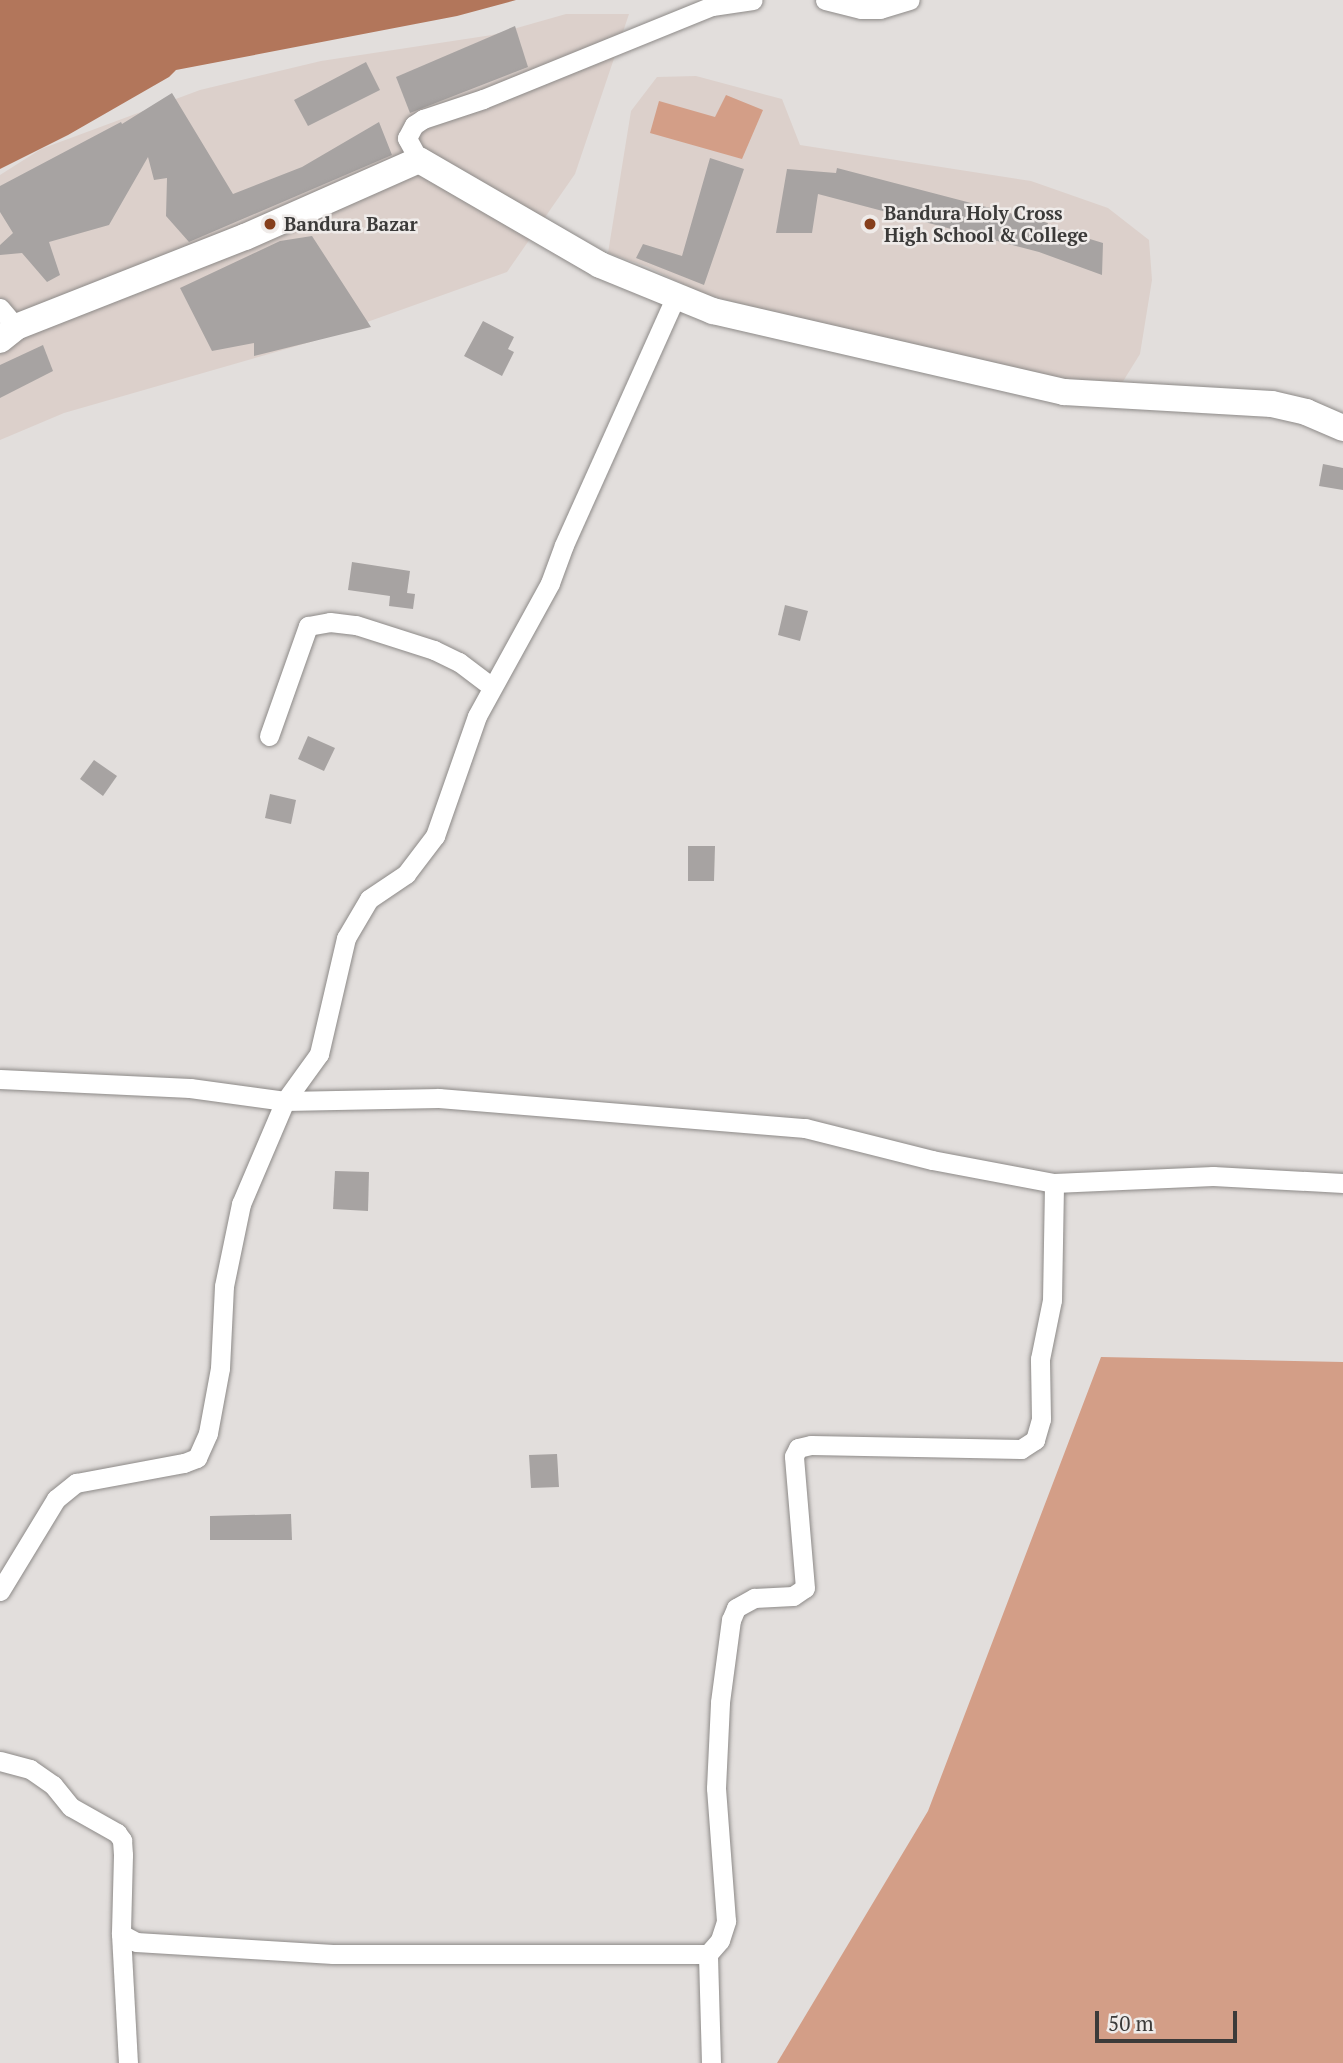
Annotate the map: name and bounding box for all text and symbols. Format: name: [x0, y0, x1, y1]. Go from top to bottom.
place label: Bandura Holy Cross High School & College: [884, 202, 1088, 246]
place label: Bandura Bazar: [284, 213, 418, 235]
marker: Bandura Bazar: [262, 216, 278, 232]
marker: Bandura Holy Cross High School & College: [862, 216, 878, 232]
scale bar: [1098, 1996, 1240, 2040]
text: 50 m: [1108, 2009, 1154, 2037]

